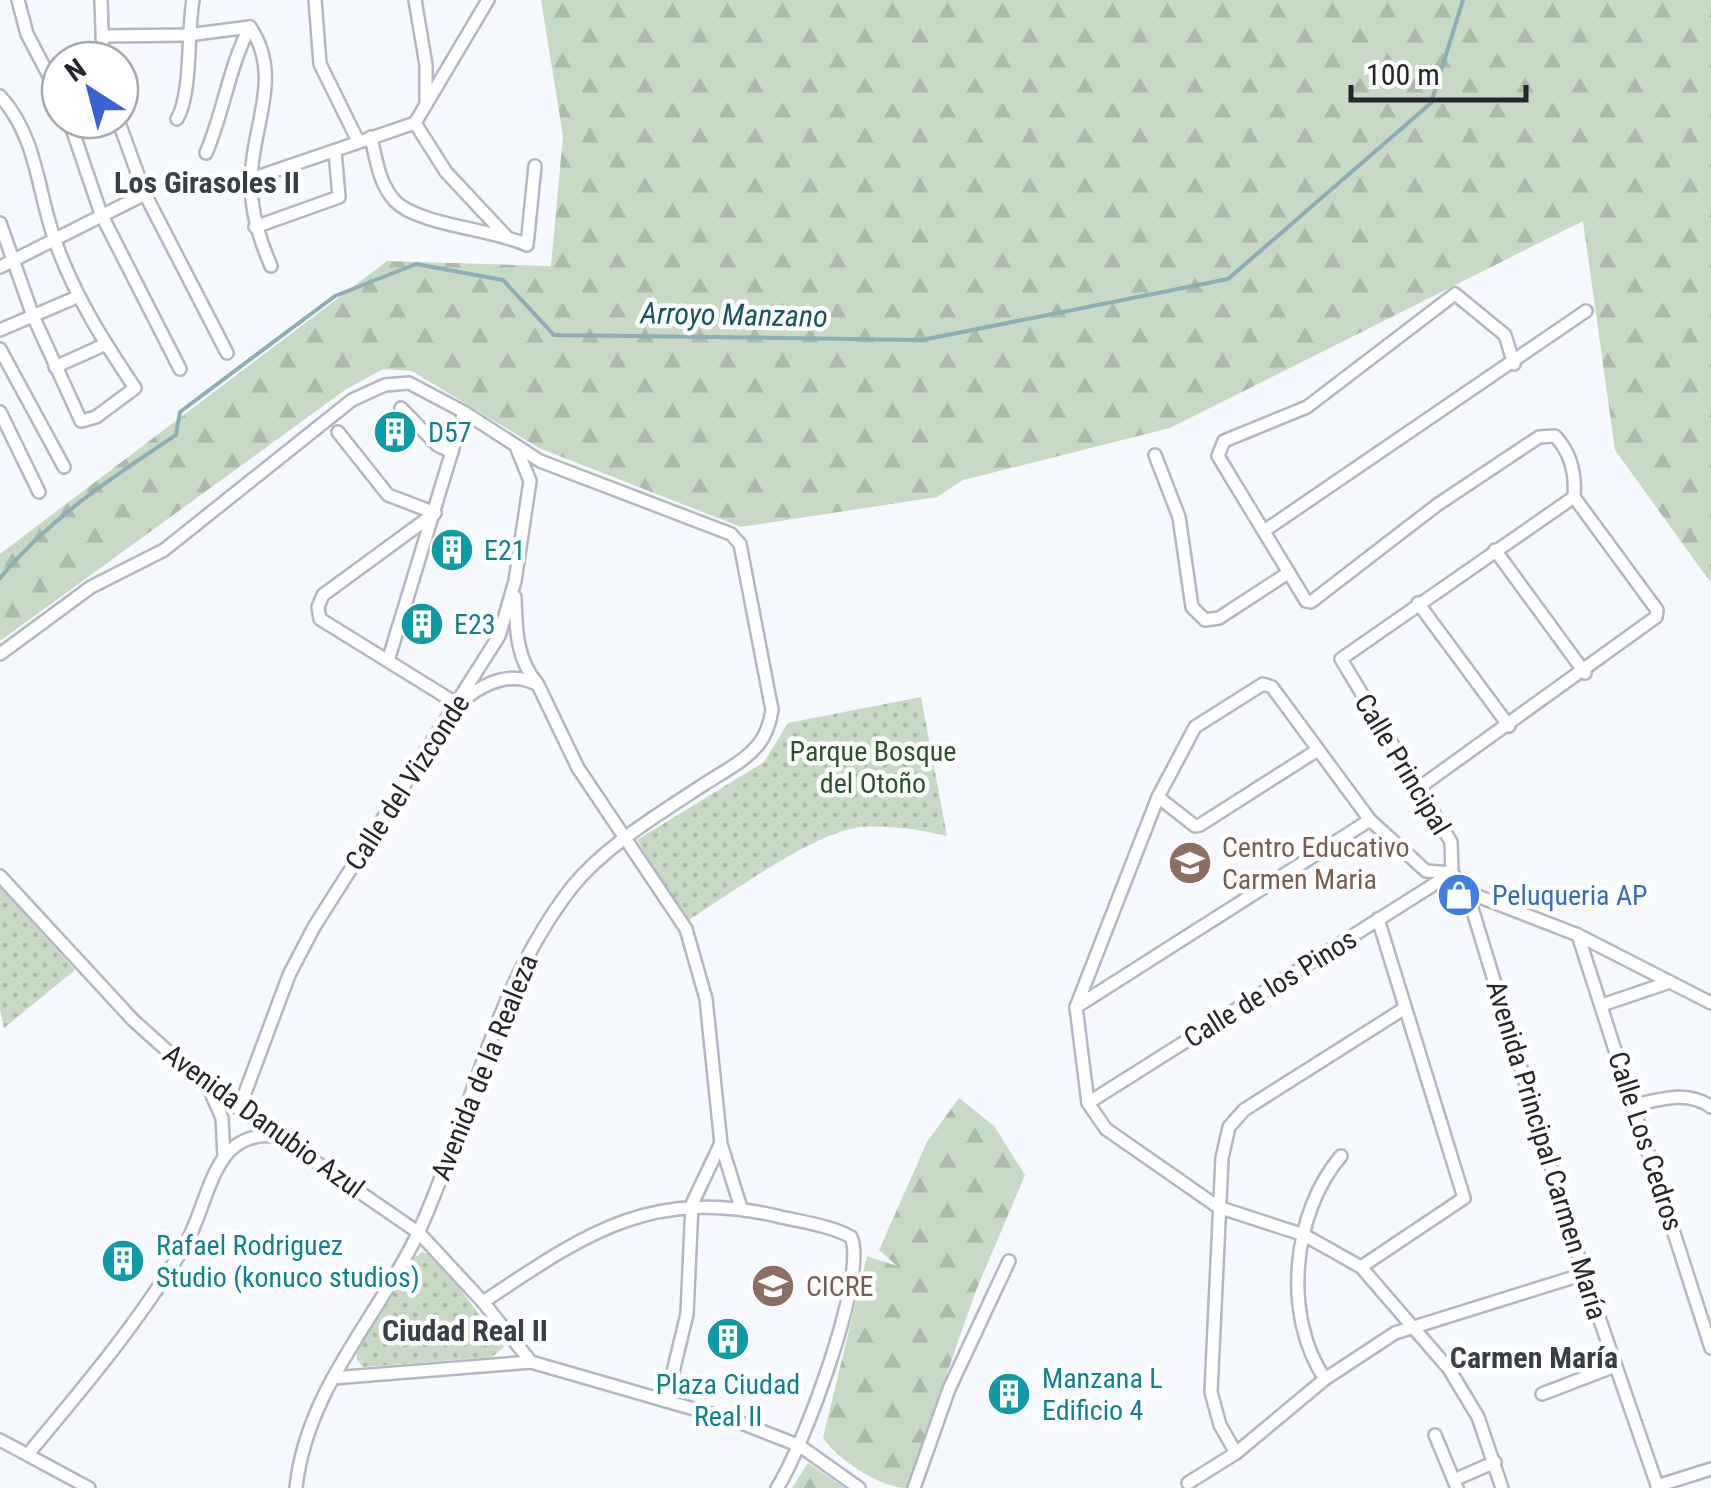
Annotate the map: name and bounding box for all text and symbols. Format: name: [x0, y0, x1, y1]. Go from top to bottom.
north arrow: [40, 40, 140, 140]
scale bar: [1351, 40, 1526, 102]
text: N: [59, 52, 92, 89]
text: 100 m: [1366, 57, 1440, 92]
district label: Los Girasoles II: [114, 165, 300, 200]
water label: Arroyo Manzano: [639, 295, 828, 334]
building icon: D57: [372, 409, 418, 455]
place label: D57: [428, 416, 472, 449]
building icon: E21: [429, 527, 475, 573]
place label: E21: [484, 534, 526, 567]
building icon: E23: [399, 601, 445, 647]
place label: E23: [454, 608, 496, 641]
street label: Calle del Vizconde: [338, 688, 477, 877]
street label: Calle Principal: [1348, 688, 1458, 841]
park label: Parque Bosque del Otoño: [790, 735, 956, 800]
place label: Centro Educativo Carmen Maria: [1222, 831, 1410, 896]
school or university icon: Centro Educativo Carmen Maria: [1167, 840, 1213, 886]
shop icon: Peluqueria AP: [1436, 872, 1482, 918]
place label: Peluqueria AP: [1492, 879, 1648, 912]
street label: Calle de los Pinos: [1178, 922, 1363, 1055]
street label: Avenida de la Realeza: [424, 950, 545, 1185]
street label: Avenida Principal Carmen María: [1479, 977, 1614, 1324]
street label: Avenida Danubio Azul: [157, 1038, 370, 1205]
street label: Calle Los Cedros: [1601, 1047, 1690, 1235]
place label: Rafael Rodriguez Studio (konuco studios): [156, 1229, 420, 1294]
building icon: Rafael Rodriguez Studio (konuco studios): [100, 1238, 146, 1284]
school or university icon: CICRE: [750, 1263, 796, 1309]
place label: CICRE: [806, 1270, 874, 1303]
district label: Ciudad Real II: [382, 1313, 548, 1348]
building icon: Plaza Ciudad Real II: [705, 1316, 751, 1362]
district label: Carmen María: [1450, 1340, 1618, 1375]
place label: Manzana L Edificio 4: [1042, 1362, 1163, 1427]
place label: Plaza Ciudad Real II: [656, 1368, 800, 1433]
building icon: Manzana L Edificio 4: [986, 1371, 1032, 1417]

